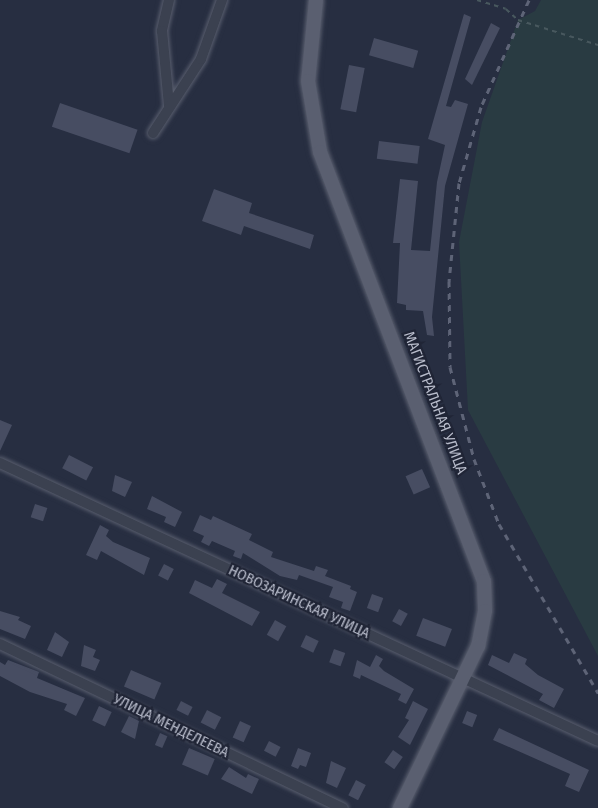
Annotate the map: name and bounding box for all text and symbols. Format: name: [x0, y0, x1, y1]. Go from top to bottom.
street label: МАГИСТРАЛЬНАЯ УЛИЦА: [400, 329, 470, 477]
street label: НОВОЗАРИНСКАЯ УЛИЦА: [225, 561, 373, 643]
street label: УЛИЦА МЕНДЕЛЕЕВА: [110, 690, 232, 762]

